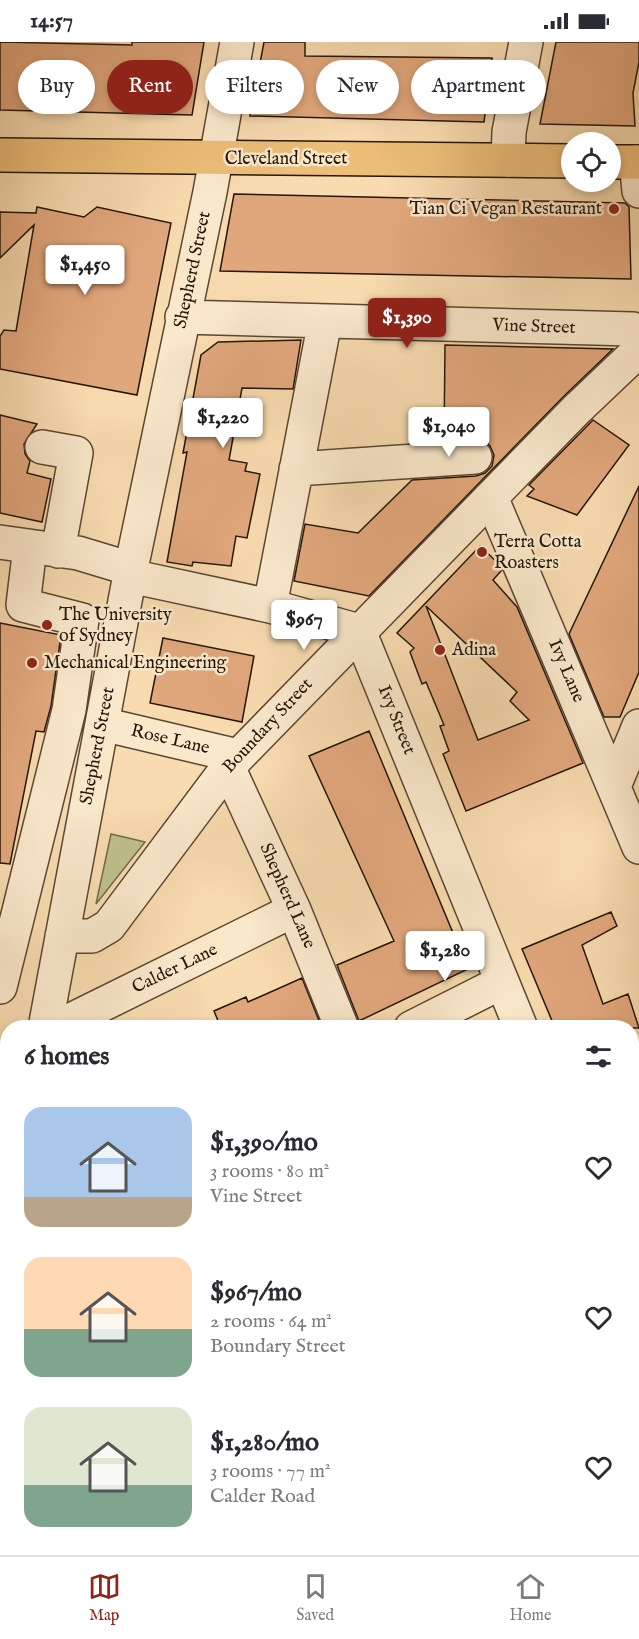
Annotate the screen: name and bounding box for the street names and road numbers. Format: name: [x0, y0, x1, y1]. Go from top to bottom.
street label: Cleveland Street: [225, 148, 347, 171]
street label: Shepherd Street: [169, 209, 217, 331]
street label: Vine Street: [491, 314, 576, 340]
street label: Ivy Lane: [542, 636, 590, 706]
street label: Boundary Street: [218, 674, 318, 778]
street label: Ivy Street: [372, 682, 420, 758]
street label: Shepherd Street: [75, 685, 121, 807]
street label: Rose Lane: [128, 720, 212, 760]
street label: Shepherd Lane: [254, 840, 320, 952]
street label: Calder Lane: [128, 938, 222, 1000]

